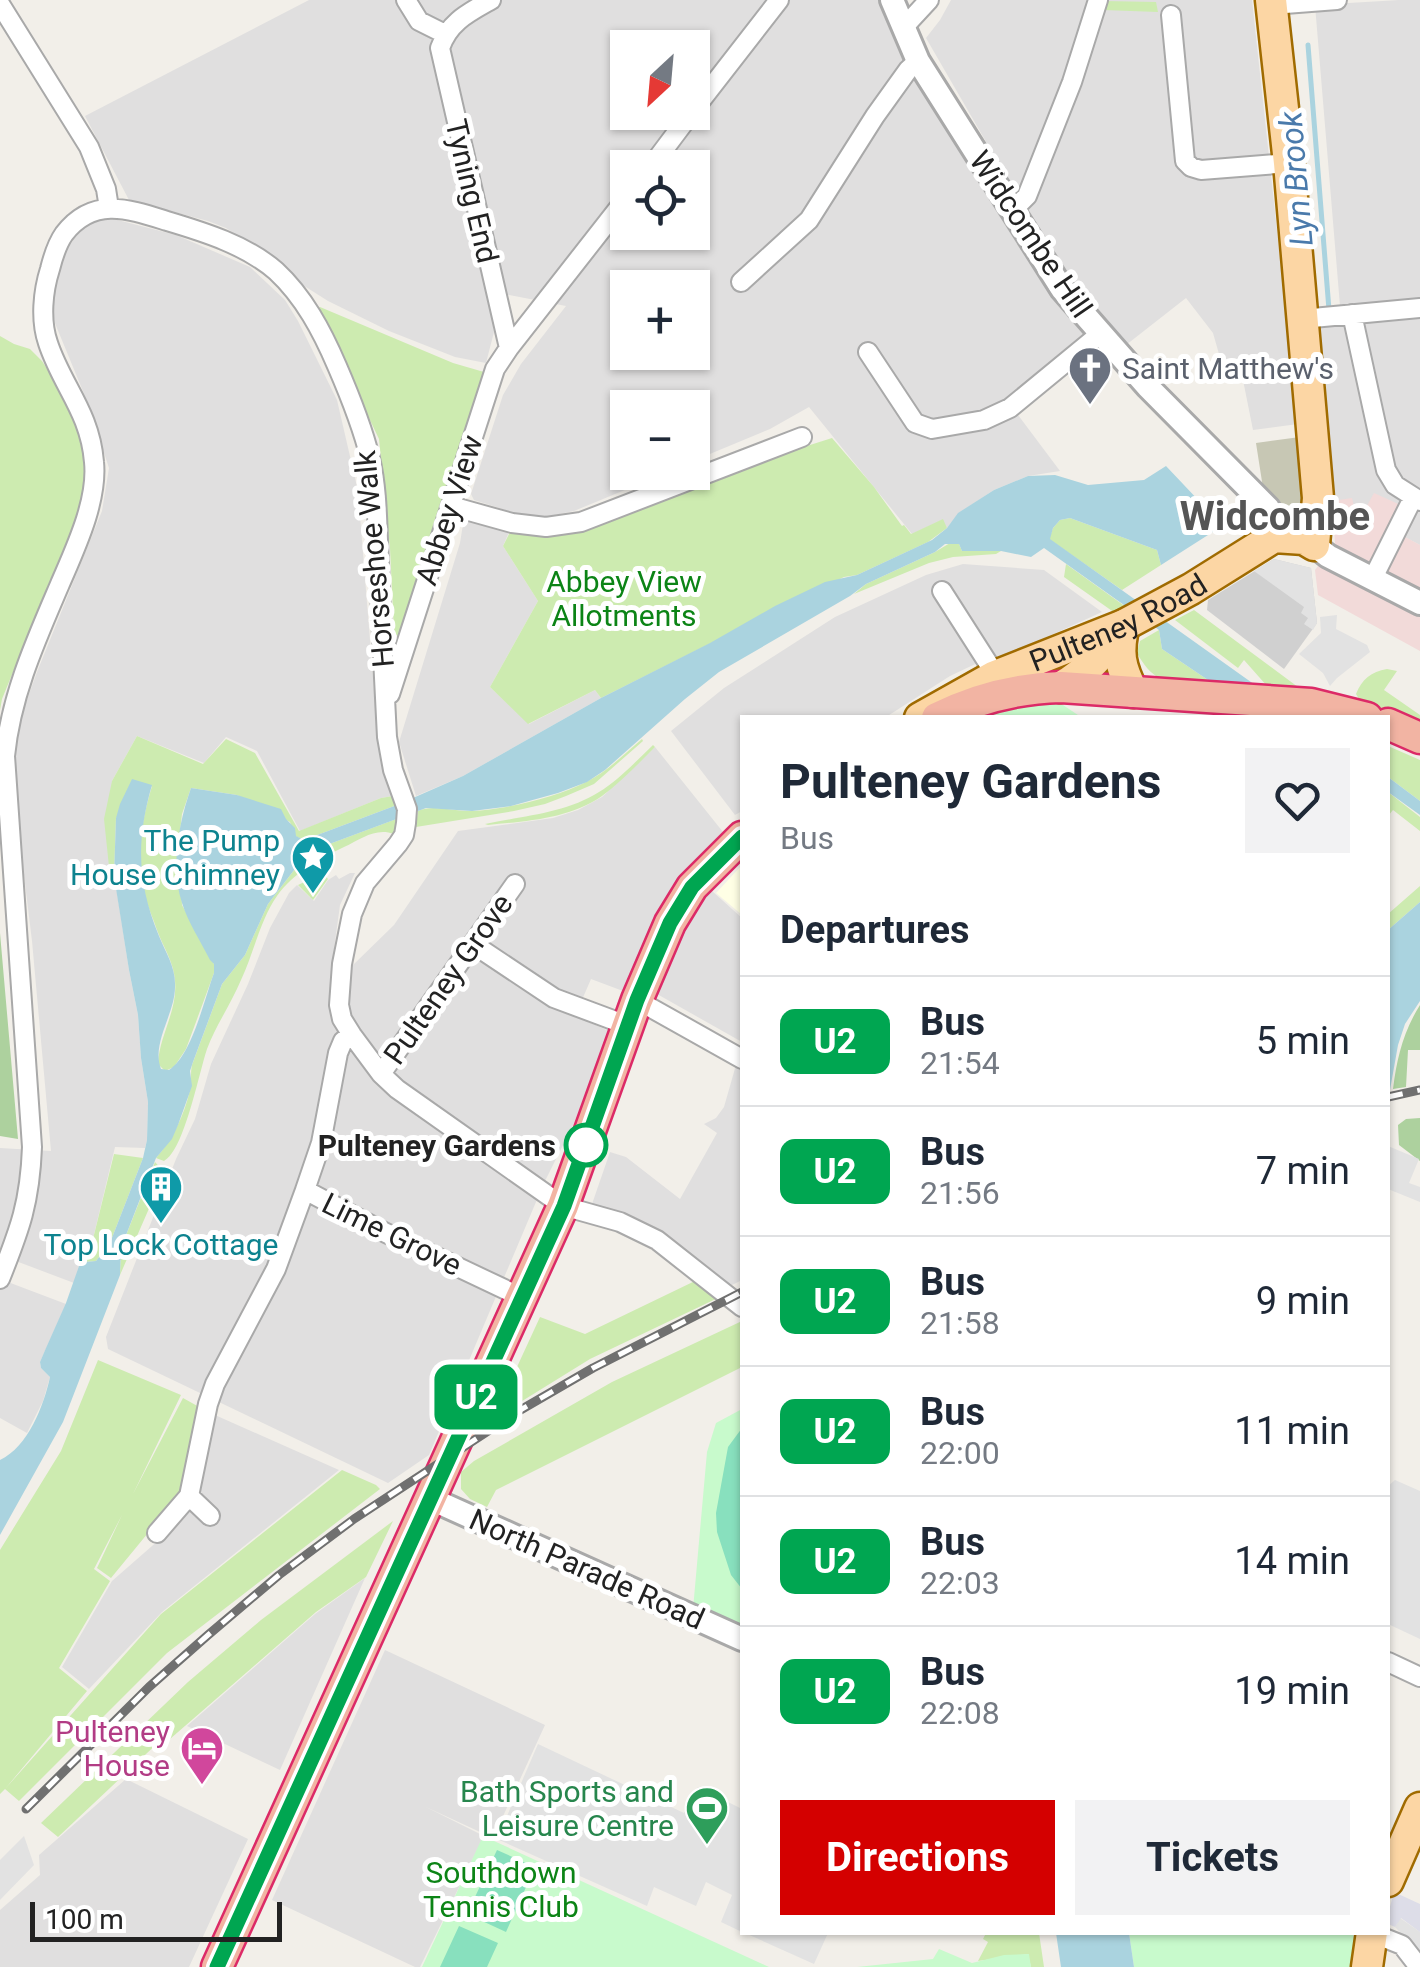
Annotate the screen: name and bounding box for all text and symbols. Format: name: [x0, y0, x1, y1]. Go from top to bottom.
north arrow: [610, 30, 710, 130]
map controls: [610, 30, 710, 490]
water label: Lyn Brook: [1271, 109, 1321, 248]
street label: Tyning End: [438, 116, 506, 266]
street label: Widcombe Hill: [962, 144, 1100, 324]
button: locate: [610, 150, 710, 250]
button: +: [610, 270, 710, 370]
church icon: Saint Matthew's: [1067, 345, 1113, 406]
place label: Saint Matthew's: [1122, 351, 1334, 386]
button: −: [610, 390, 710, 490]
street label: Abbey View: [408, 431, 490, 589]
street label: Horseshoe Walk: [347, 448, 401, 669]
district label: Widcombe: [1180, 493, 1370, 540]
park label: Abbey View Allotments: [546, 564, 702, 633]
street label: Pulteney Road: [1024, 566, 1213, 678]
button: heart: [1245, 748, 1350, 853]
text: Pulteney Gardens: [780, 753, 1161, 810]
text: Bus: [780, 819, 834, 857]
place label: The Pump House Chimney: [70, 823, 280, 892]
place icon: The Pump House Chimney: [290, 834, 336, 895]
street label: Pulteney Grove: [376, 887, 520, 1071]
text: Departures: [780, 908, 970, 952]
text: Bus: [920, 1000, 985, 1044]
text: 5 min: [1256, 1019, 1350, 1063]
text: U2: [813, 1021, 857, 1062]
text: 21:54: [920, 1044, 1000, 1082]
marker: Pulteney Gardens: [565, 1124, 607, 1166]
place label: Pulteney Gardens: [318, 1128, 556, 1163]
text: Bus: [920, 1130, 985, 1174]
text: 7 min: [1256, 1149, 1350, 1193]
text: U2: [813, 1151, 857, 1192]
building icon: Top Lock Cottage: [138, 1164, 184, 1225]
text: 21:56: [920, 1174, 1000, 1212]
street label: Lime Grove: [317, 1185, 467, 1283]
place label: Top Lock Cottage: [44, 1227, 278, 1262]
text: Bus: [920, 1260, 985, 1304]
text: 9 min: [1256, 1279, 1350, 1323]
text: U2: [813, 1281, 857, 1322]
text: 21:58: [920, 1304, 1000, 1342]
line badge: U2: [431, 1364, 521, 1430]
text: U2: [454, 1377, 498, 1418]
text: Bus: [920, 1390, 985, 1434]
text: 11 min: [1234, 1409, 1350, 1453]
text: U2: [813, 1411, 857, 1452]
text: 22:00: [920, 1434, 1000, 1472]
street label: North Parade Road: [464, 1502, 710, 1636]
text: Bus: [920, 1520, 985, 1564]
text: 14 min: [1234, 1539, 1350, 1583]
text: U2: [813, 1541, 857, 1582]
text: 22:03: [920, 1564, 1000, 1602]
text: Bus: [920, 1650, 985, 1694]
text: 19 min: [1234, 1669, 1350, 1713]
text: U2: [813, 1671, 857, 1712]
text: 22:08: [920, 1694, 1000, 1732]
place label: Pulteney House: [55, 1714, 170, 1783]
hotel icon: Pulteney House: [179, 1725, 225, 1786]
place label: Bath Sports and Leisure Centre: [460, 1774, 674, 1843]
sports icon: Bath Sports and Leisure Centre: [684, 1785, 730, 1846]
button: Directions: [780, 1800, 1055, 1915]
button: Tickets: [1075, 1800, 1350, 1915]
park label: Southdown Tennis Club: [423, 1855, 579, 1924]
scale bar: [30, 1897, 282, 1942]
text: 100 m: [45, 1903, 124, 1936]

